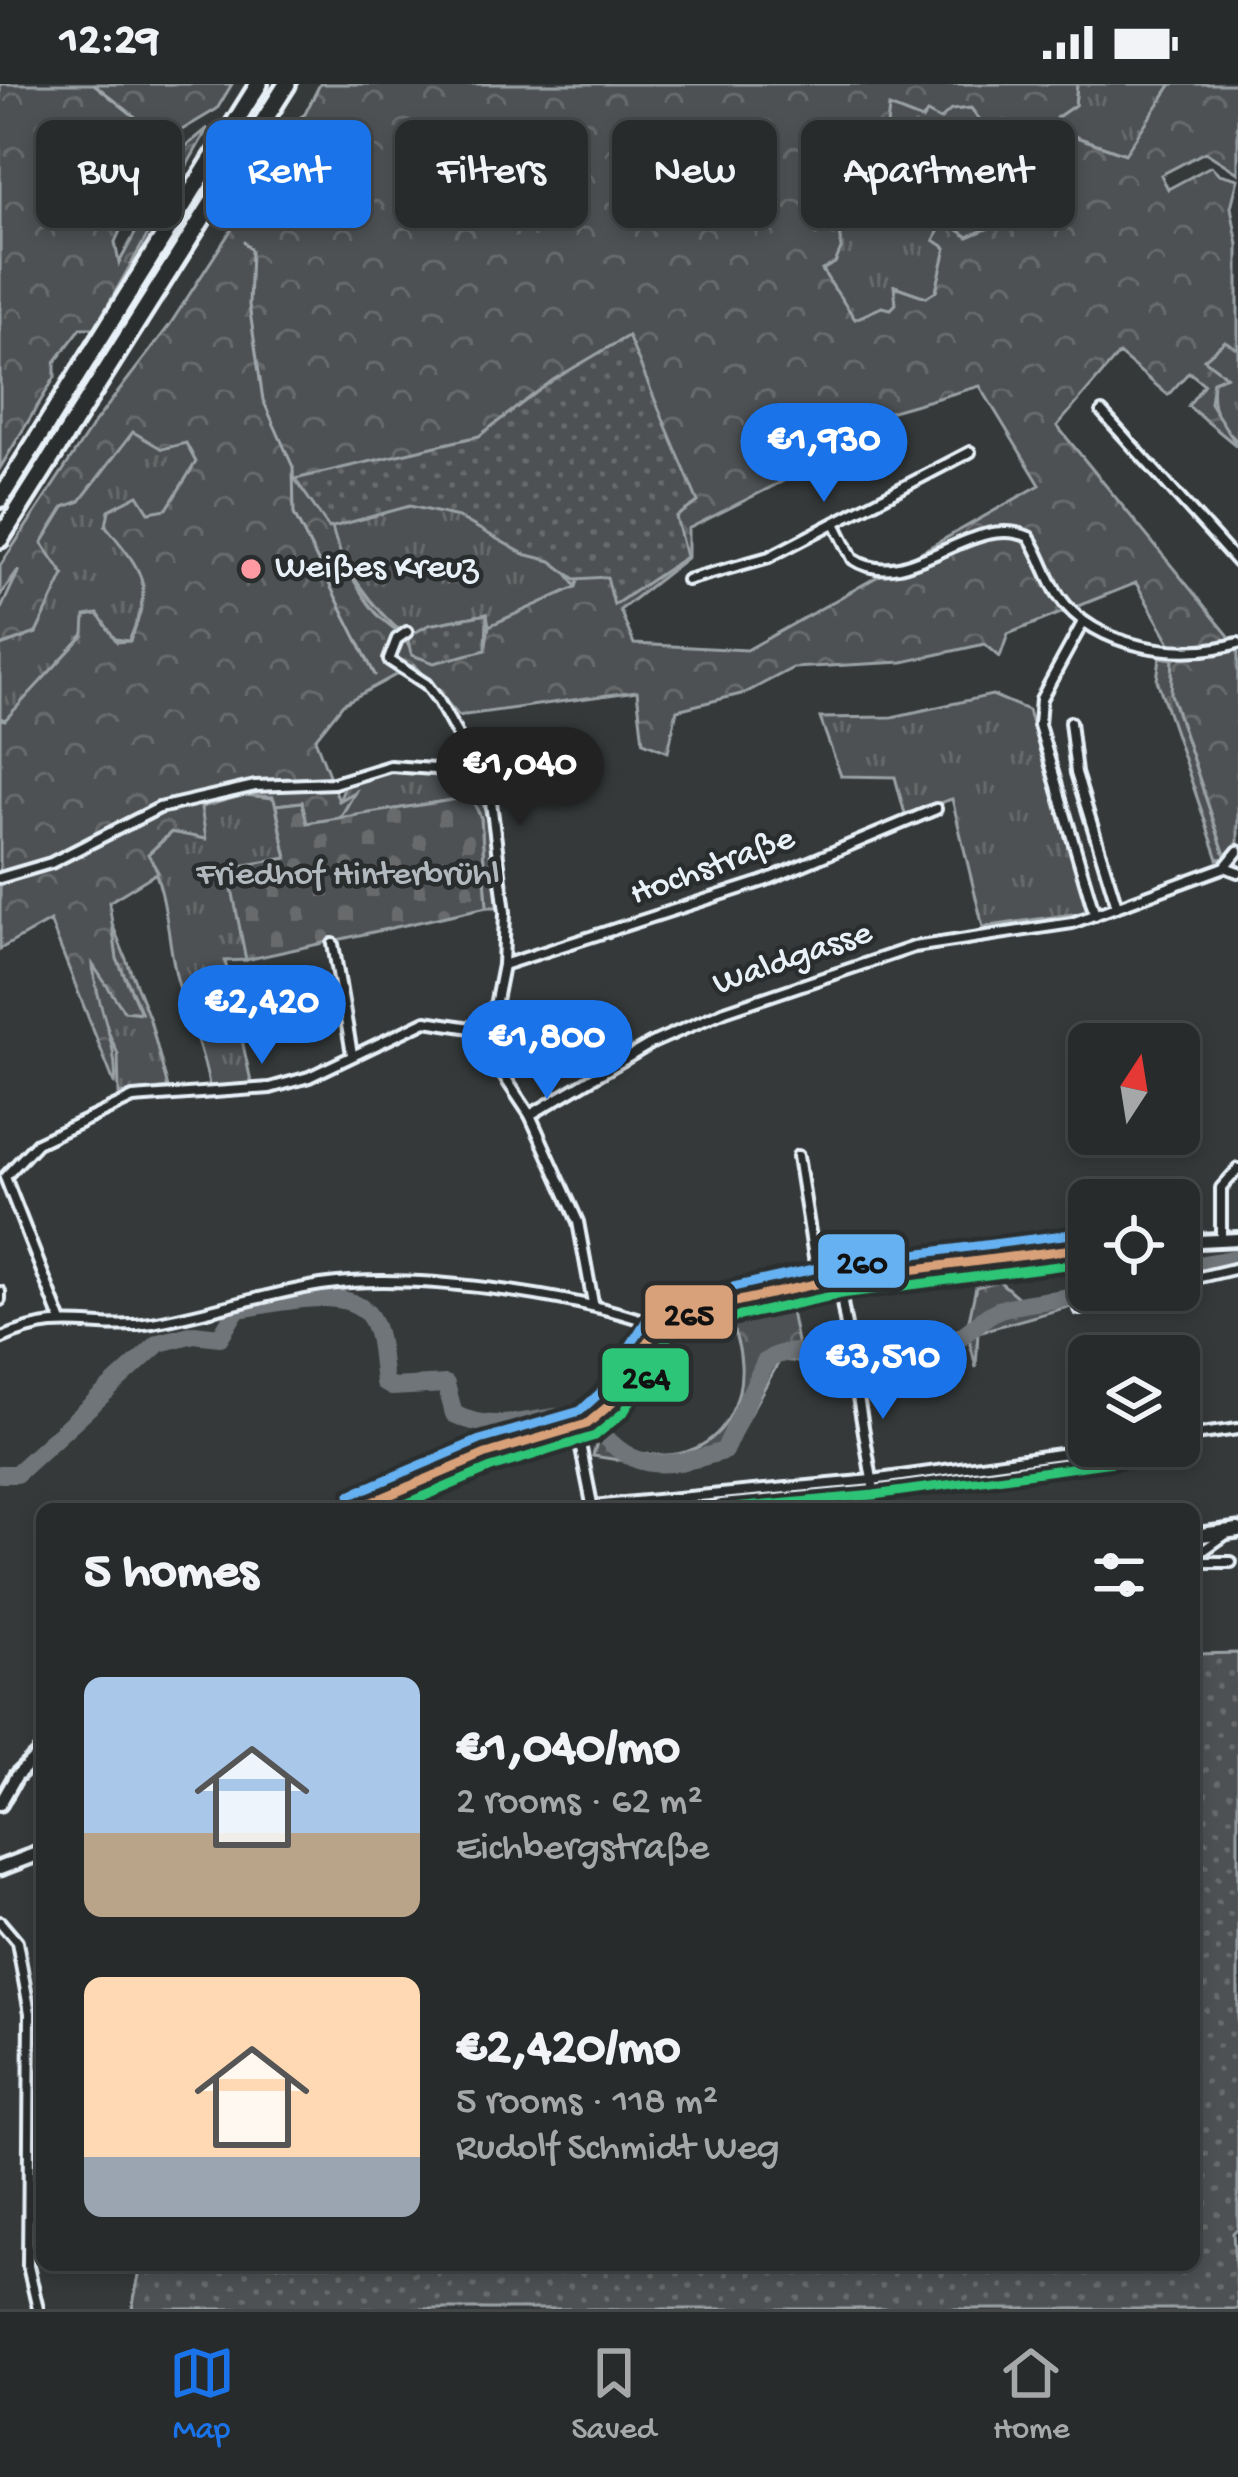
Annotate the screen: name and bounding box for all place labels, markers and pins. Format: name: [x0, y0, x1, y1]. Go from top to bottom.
pin: €1,930: [726, 403, 922, 505]
place label: Weißes Kreuz: [275, 548, 479, 591]
marker: Weißes Kreuz: [238, 556, 264, 582]
pin: €1,040: [422, 727, 618, 829]
pin: €2,420: [164, 965, 360, 1067]
pin: €1,800: [449, 1000, 645, 1102]
pin: €3,510: [785, 1320, 981, 1422]

